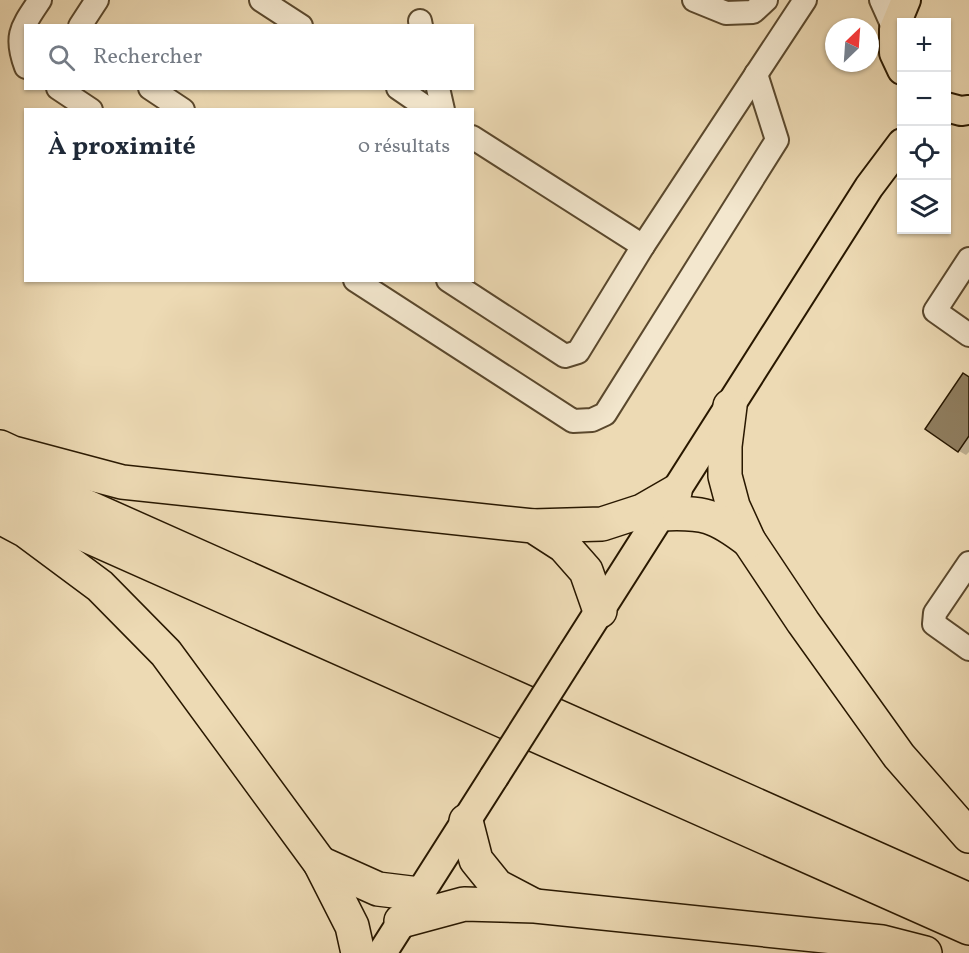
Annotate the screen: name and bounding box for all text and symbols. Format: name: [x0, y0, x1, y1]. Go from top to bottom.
north arrow: [825, 18, 879, 72]
map controls: [897, 18, 951, 234]
button: +: [897, 18, 951, 72]
search box: [24, 24, 474, 90]
icon: search: [45, 41, 78, 74]
text: Rechercher: [93, 42, 202, 73]
button: −: [897, 72, 951, 126]
button: locate: [897, 126, 951, 180]
text: À proximité: [48, 129, 196, 165]
text: 0 résultats: [358, 133, 450, 161]
button: layers: [897, 180, 951, 234]

